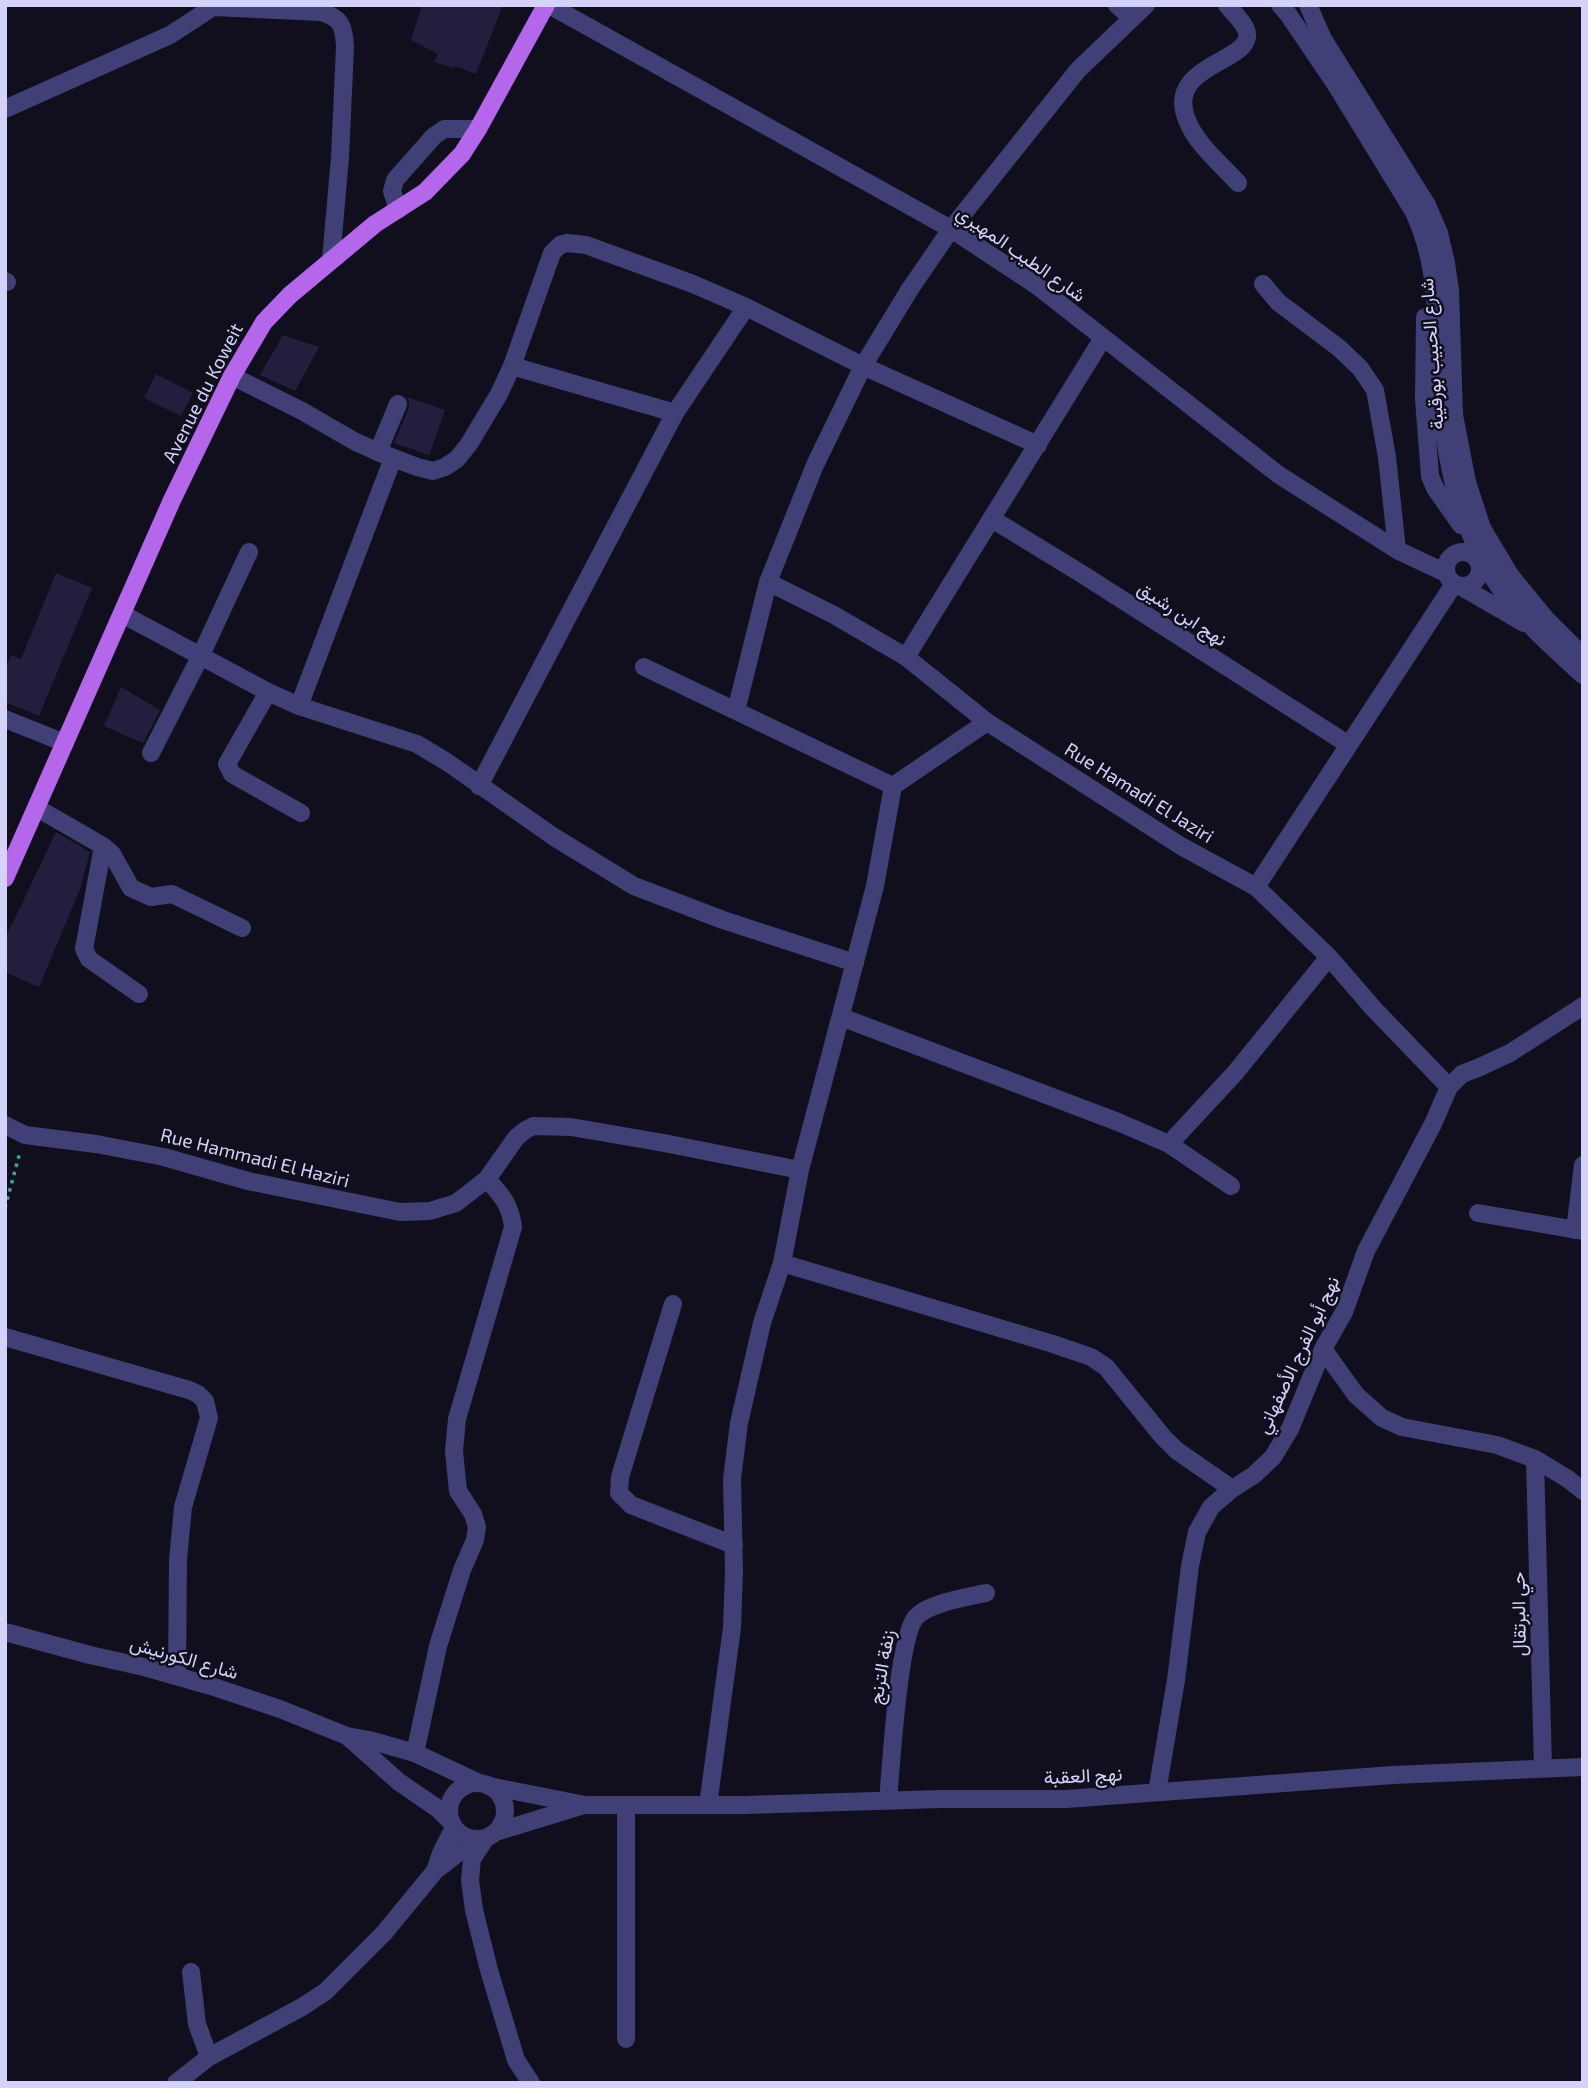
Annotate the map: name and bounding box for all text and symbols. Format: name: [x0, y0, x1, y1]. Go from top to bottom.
street label: شارع الطيب المهيري: [952, 201, 1090, 307]
street label: شارع الحبيب بورقيبة: [1415, 277, 1449, 431]
street label: Avenue du Koweit: [158, 320, 248, 466]
street label: نهج ابن رشيق: [1133, 577, 1231, 651]
street label: Rue Hamadi El Jaziri: [1060, 738, 1218, 848]
street label: Rue Hammadi El Haziri: [158, 1123, 352, 1193]
street label: نهج أبو الفرج الأصفهاني: [1251, 1273, 1345, 1437]
street label: حي البرتقال: [1507, 1571, 1531, 1657]
street label: زنفة الترنج: [864, 1628, 900, 1706]
street label: شارع الكورنيش: [127, 1632, 241, 1684]
street label: نهج العقبة: [1043, 1763, 1123, 1789]

